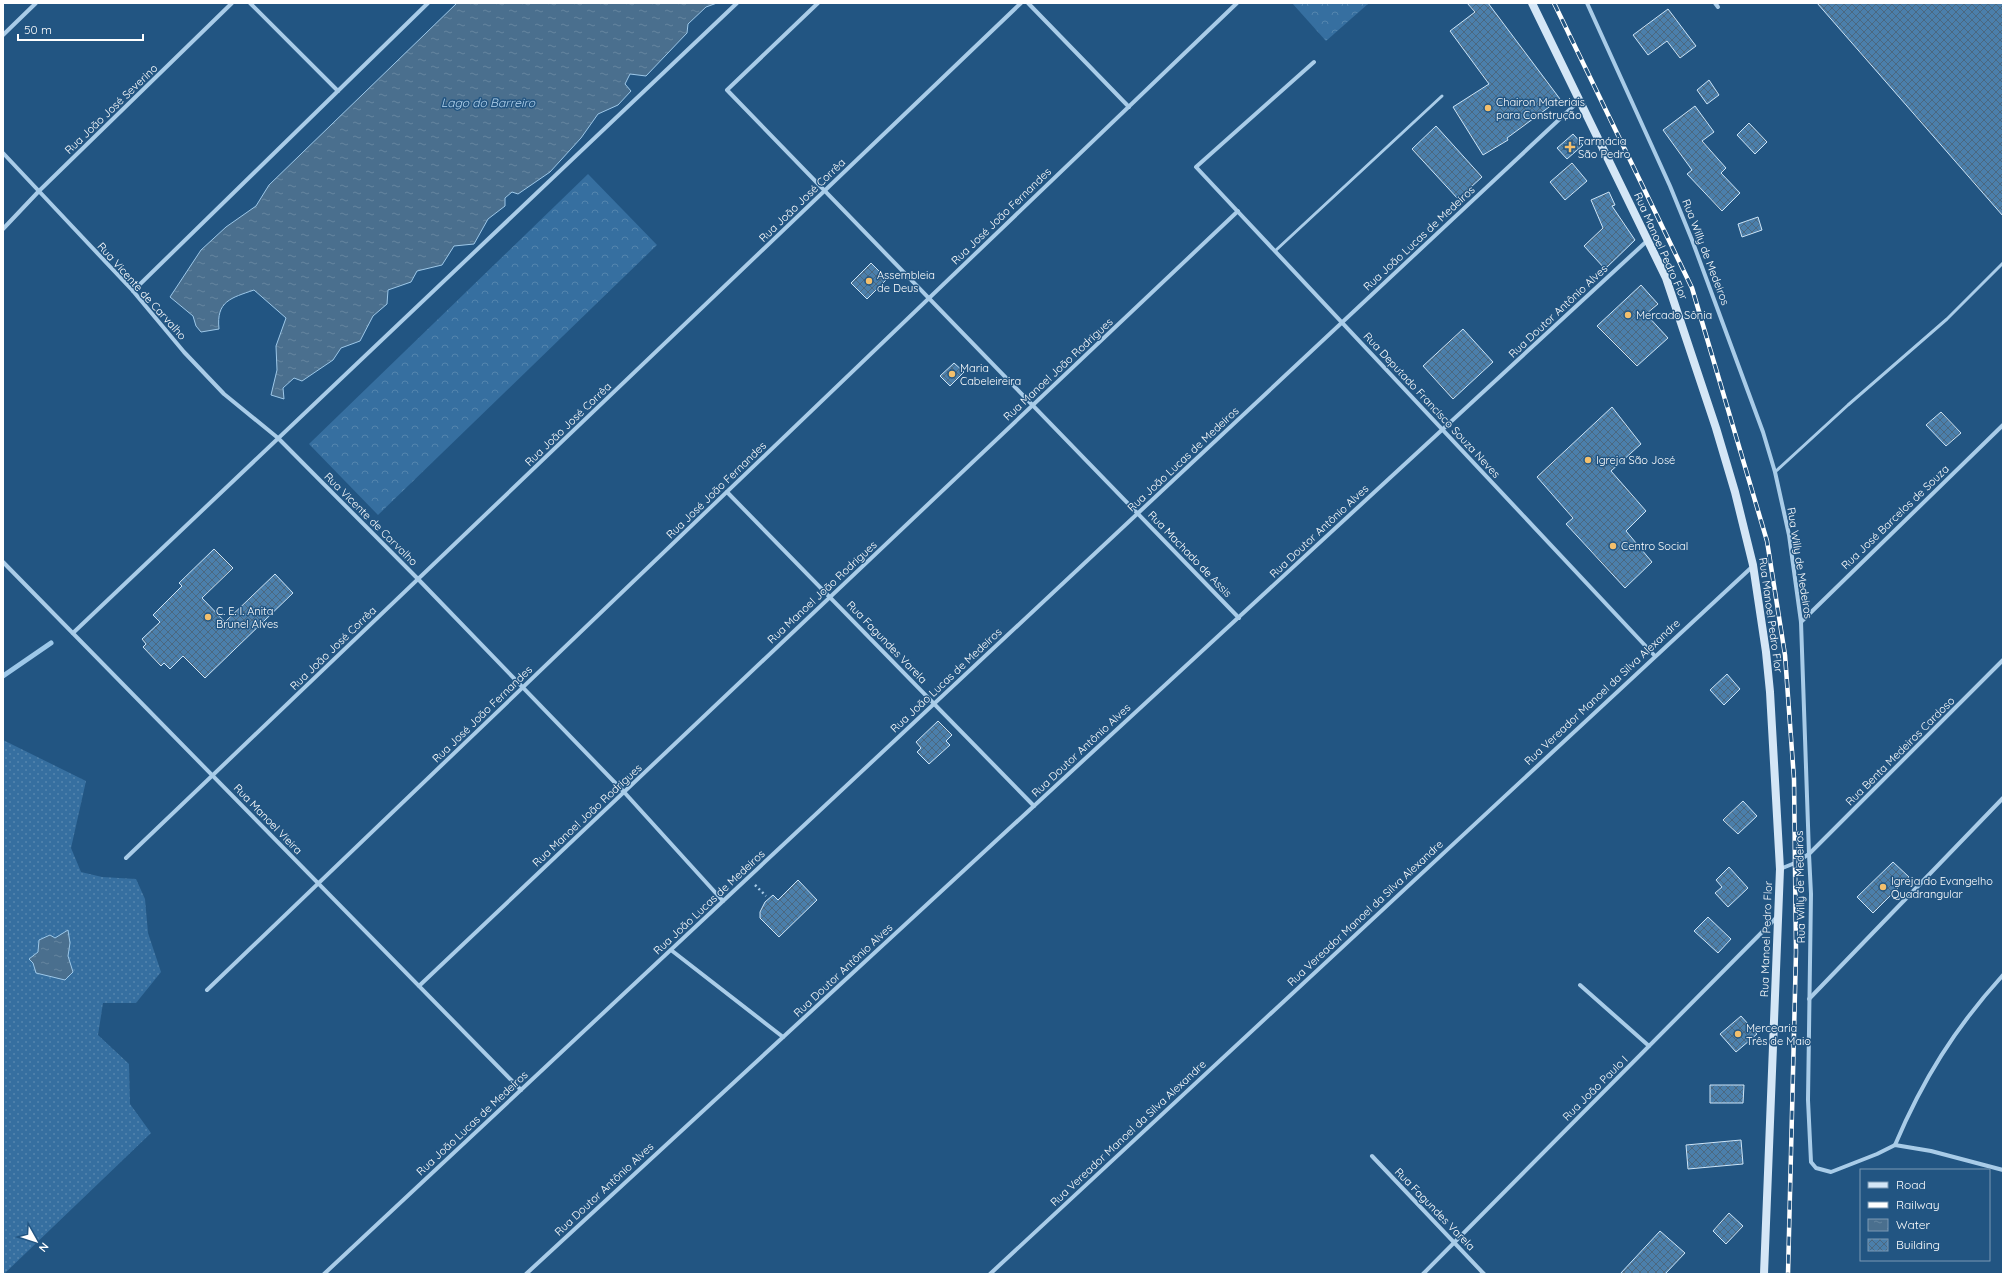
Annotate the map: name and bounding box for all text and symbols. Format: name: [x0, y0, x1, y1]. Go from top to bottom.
scale bar: [18, 16, 143, 42]
text: 50 m: [24, 22, 52, 37]
street label: Rua João José Severino: [62, 61, 161, 157]
water label: Lago do Barreiro: [441, 95, 536, 110]
place label: Chairon Materiais para Construção: [1496, 95, 1585, 122]
marker: Chairon Materiais para Construção: [1483, 103, 1493, 113]
place label: Farmácia São Pedro: [1578, 134, 1631, 161]
marker: Farmácia São Pedro: [1565, 142, 1575, 152]
street label: Rua João José Corrêa: [756, 155, 848, 245]
street label: Rua José João Fernandes: [948, 165, 1054, 267]
street label: Rua João Lucas de Medeiros: [1360, 183, 1478, 293]
street label: Rua Manoel Pedro Flor: [1631, 190, 1691, 303]
street label: Rua Willy de Medeiros: [1679, 197, 1733, 307]
street label: Rua Vicente de Carvalho: [94, 239, 190, 343]
street label: Rua Doutor Antônio Alves: [1506, 261, 1610, 361]
place label: Assembleia de Deus: [877, 268, 935, 295]
marker: Assembleia de Deus: [864, 276, 874, 286]
place label: Mercado Sônia: [1636, 308, 1712, 322]
marker: Mercado Sônia: [1623, 310, 1633, 320]
street label: Rua Manoel João Rodrigues: [1000, 315, 1116, 423]
street label: Rua Deputado Francisco Souza Neves: [1361, 329, 1503, 481]
place label: Maria Cabeleireira: [960, 361, 1021, 388]
marker: Maria Cabeleireira: [947, 369, 957, 379]
street label: Rua João José Corrêa: [522, 379, 614, 469]
street label: Rua João Lucas de Medeiros: [1124, 404, 1242, 514]
street label: Rua José João Fernandes: [663, 439, 769, 541]
place label: Igreja São José: [1596, 453, 1675, 467]
marker: Igreja São José: [1583, 455, 1593, 465]
street label: Rua José Barcelos de Souza: [1838, 462, 1952, 572]
street label: Rua Vicente de Carvalho: [321, 469, 421, 569]
street label: Rua Doutor Antônio Alves: [1267, 481, 1371, 581]
street label: Rua Willy de Medeiros: [1784, 506, 1816, 620]
street label: Rua Machado de Assis: [1145, 508, 1235, 600]
street label: Rua Manoel João Rodrigues: [764, 538, 880, 646]
place label: Centro Social: [1621, 539, 1688, 553]
marker: Centro Social: [1608, 541, 1618, 551]
street label: Rua Manoel Pedro Flor: [1756, 556, 1786, 674]
street label: Rua Fagundes Varela: [844, 598, 930, 686]
street label: Rua João José Corrêa: [287, 603, 379, 693]
place label: C. E. I. Anita Brunel Alves: [216, 604, 278, 631]
marker: C. E. I. Anita Brunel Alves: [203, 612, 213, 622]
street label: Rua Vereador Manoel da Silva Alexandre: [1521, 616, 1683, 768]
street label: Rua João Lucas de Medeiros: [887, 625, 1005, 735]
street label: Rua José João Fernandes: [429, 663, 535, 765]
street label: Rua Benta Medeiros Cardoso: [1843, 693, 1958, 808]
street label: Rua Doutor Antônio Alves: [1029, 700, 1133, 800]
street label: Rua Manoel João Rodrigues: [529, 761, 645, 869]
street label: Rua Manoel Vieira: [231, 781, 305, 857]
street label: Rua Willy de Medeiros: [1792, 831, 1808, 943]
street label: Rua Vereador Manoel da Silva Alexandre: [1284, 837, 1446, 989]
street label: Rua João Lucas de Medeiros: [650, 847, 768, 957]
place label: Igreja do Evangelho Quadrangular: [1891, 874, 1993, 901]
street label: Rua Manoel Pedro Flor: [1757, 880, 1775, 997]
marker: Igreja do Evangelho Quadrangular: [1878, 882, 1888, 892]
street label: Rua Doutor Antônio Alves: [791, 920, 895, 1020]
place label: Mercearia Três de Maio: [1746, 1021, 1811, 1048]
marker: Mercearia Três de Maio: [1733, 1029, 1743, 1039]
street label: Rua João Paulo I: [1559, 1052, 1631, 1124]
street label: Rua Vereador Manoel da Silva Alexandre: [1047, 1057, 1209, 1209]
street label: Rua João Lucas de Medeiros: [413, 1068, 531, 1178]
street label: Rua Doutor Antônio Alves: [552, 1139, 656, 1239]
street label: Rua Fagundes Varela: [1392, 1165, 1478, 1253]
legend: [1860, 1169, 1990, 1261]
text: Road: [1896, 1177, 1926, 1192]
text: Railway: [1896, 1197, 1940, 1212]
text: Water: [1896, 1217, 1931, 1232]
north arrow: [16, 1221, 56, 1261]
text: Building: [1896, 1237, 1940, 1252]
text: N: [36, 1240, 52, 1255]

